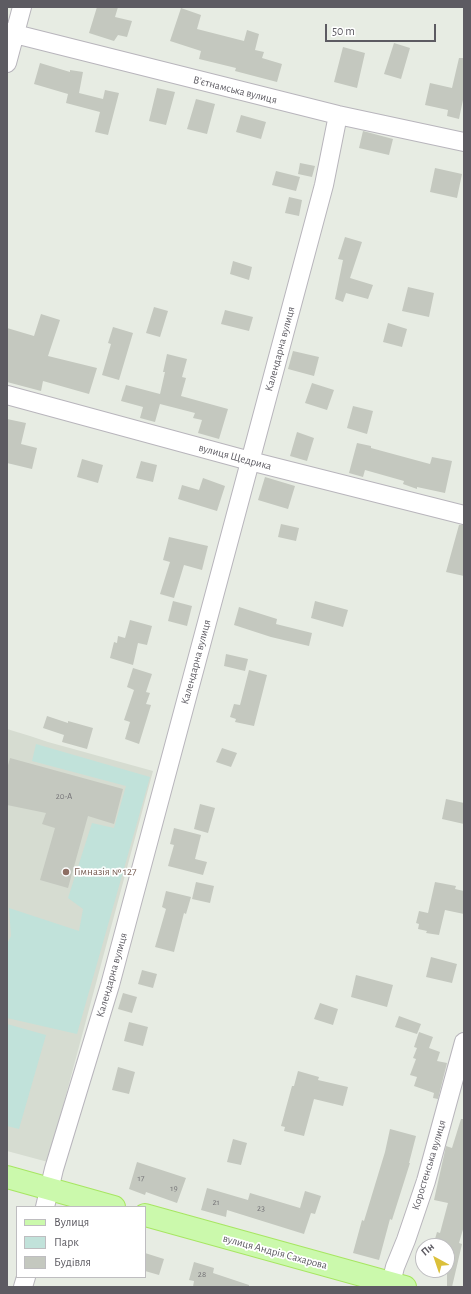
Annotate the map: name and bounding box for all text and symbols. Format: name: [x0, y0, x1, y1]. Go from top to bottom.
scale bar: [327, 16, 438, 42]
text: 50 m: [332, 25, 355, 37]
street label: Вʼєтнамська вулиця: [192, 73, 278, 107]
street label: Календарна вулиця: [262, 305, 298, 393]
street label: вулиця Щедрика: [197, 441, 273, 473]
street label: Календарна вулиця: [178, 618, 214, 706]
house number: 20-А: [56, 791, 72, 801]
place label: Гімназія № 127: [74, 865, 136, 879]
marker: Гімназія № 127: [61, 867, 71, 877]
street label: Календарна вулиця: [94, 931, 130, 1019]
street label: Коростенська вулиця: [409, 1118, 449, 1212]
house number: 17: [138, 1173, 144, 1183]
house number: 19: [170, 1183, 178, 1193]
house number: 21: [212, 1197, 220, 1207]
house number: 23: [257, 1203, 265, 1213]
legend: [16, 1206, 146, 1278]
text: Вулиця: [54, 1216, 89, 1228]
street label: вулиця Андрія Сахарова: [221, 1232, 329, 1272]
text: Парк: [54, 1236, 79, 1248]
north arrow: [415, 1238, 455, 1278]
text: Пн: [419, 1241, 436, 1258]
text: Будівля: [54, 1256, 91, 1268]
house number: 28: [198, 1269, 206, 1279]

